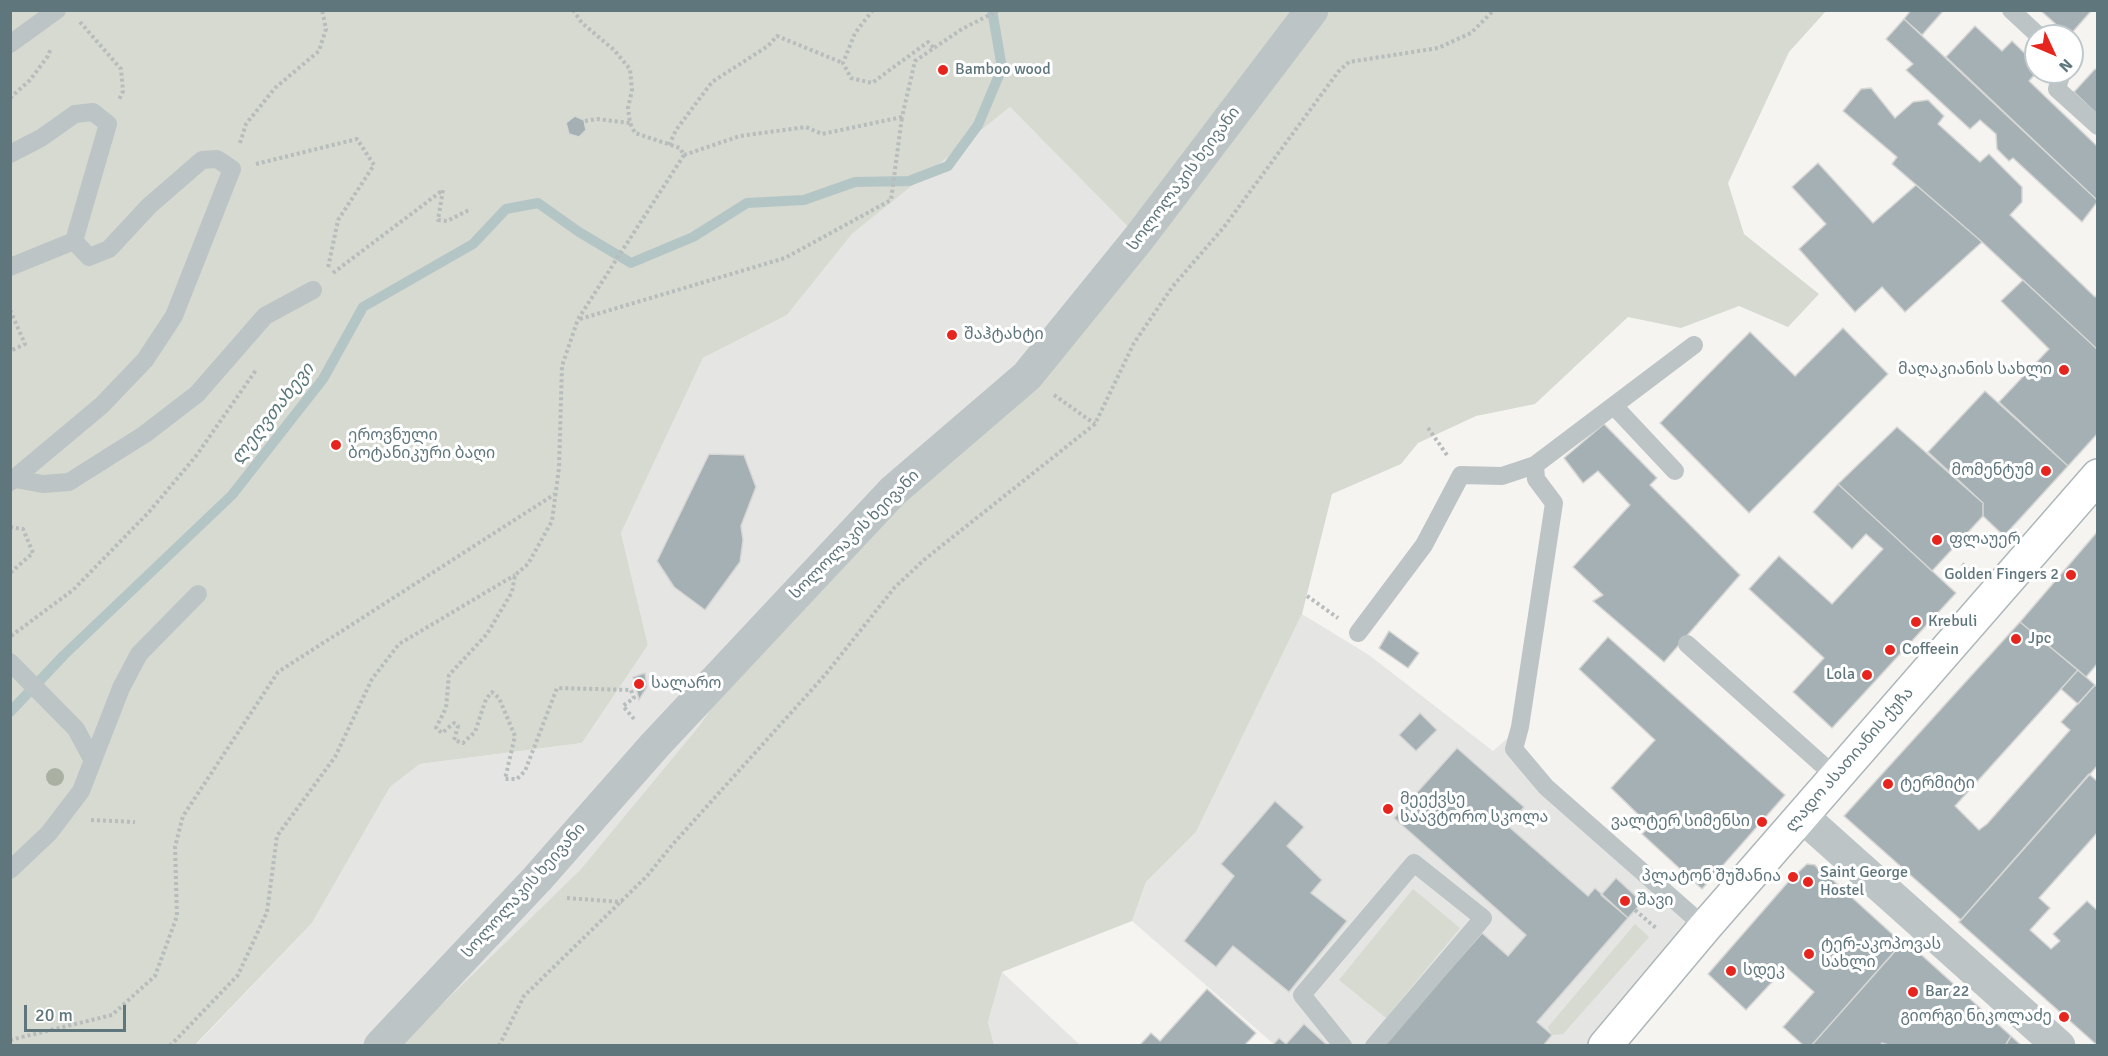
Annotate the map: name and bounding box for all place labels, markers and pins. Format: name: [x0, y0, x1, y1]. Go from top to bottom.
place label: Bamboo wood: [955, 60, 1051, 80]
marker: Bamboo wood: [936, 63, 950, 77]
place label: შაჰტახტი: [964, 325, 1044, 345]
marker: შაჰტახტი: [945, 328, 959, 342]
place label: მაღაკიანის სახლი: [1898, 360, 2052, 380]
marker: მაღაკიანის სახლი: [2057, 363, 2071, 377]
place label: ეროვნული ბოტანიკური ბაღი: [348, 426, 495, 464]
marker: ეროვნული ბოტანიკური ბაღი: [329, 438, 343, 452]
place label: მომენტუმ: [1952, 461, 2034, 481]
marker: მომენტუმ: [2039, 464, 2053, 478]
place label: ფლაუერ: [1949, 530, 2021, 550]
marker: ფლაუერ: [1930, 533, 1944, 547]
place label: Golden Fingers 2: [1944, 565, 2059, 585]
marker: Golden Fingers 2: [2064, 568, 2078, 582]
place label: Krebuli: [1928, 612, 1977, 632]
marker: Krebuli: [1909, 615, 1923, 629]
place label: Jpc: [2028, 629, 2051, 649]
marker: Jpc: [2009, 632, 2023, 646]
place label: Coffeein: [1902, 640, 1959, 660]
marker: Coffeein: [1883, 643, 1897, 657]
place label: Lola: [1826, 665, 1855, 685]
marker: Lola: [1860, 668, 1874, 682]
place label: სალარო: [651, 674, 721, 694]
marker: სალარო: [632, 677, 646, 691]
place label: ტერმიტი: [1900, 774, 1975, 794]
marker: ტერმიტი: [1881, 777, 1895, 791]
place label: მეექვსე საავტორო სკოლა: [1400, 790, 1548, 828]
marker: მეექვსე საავტორო სკოლა: [1381, 802, 1395, 816]
place label: ვალტერ სიმენსი: [1611, 812, 1750, 832]
marker: ვალტერ სიმენსი: [1755, 815, 1769, 829]
place label: Saint George Hostel: [1820, 863, 1908, 901]
place label: პლატონ შუშანია: [1642, 867, 1781, 887]
marker: პლატონ შუშანია: [1786, 870, 1800, 884]
marker: Saint George Hostel: [1801, 875, 1815, 889]
place label: შავი: [1637, 891, 1673, 911]
marker: შავი: [1618, 894, 1632, 908]
place label: ტერ-აკოპოვას სახლი: [1821, 935, 1941, 973]
marker: ტერ-აკოპოვას სახლი: [1802, 947, 1816, 961]
place label: სდეკ: [1743, 961, 1785, 981]
marker: სდეკ: [1724, 964, 1738, 978]
place label: Bar 22: [1925, 982, 1969, 1002]
marker: Bar 22: [1906, 985, 1920, 999]
place label: გიორგი ნიკოლაძე: [1900, 1007, 2052, 1027]
marker: გიორგი ნიკოლაძე: [2057, 1010, 2071, 1024]

